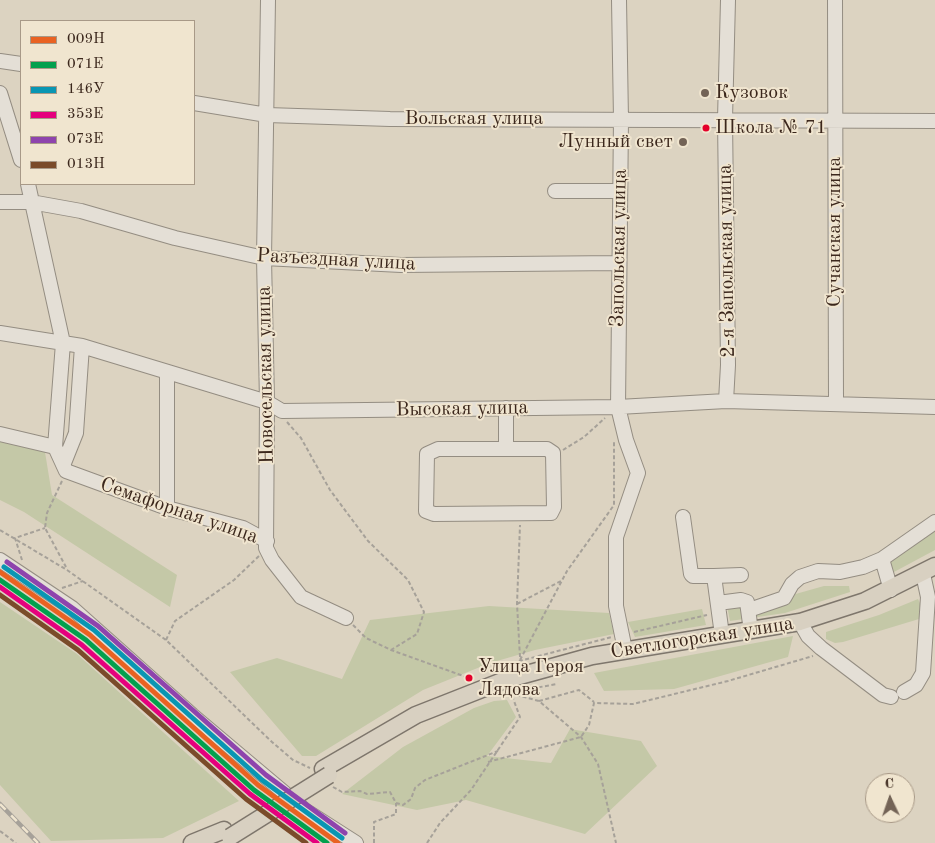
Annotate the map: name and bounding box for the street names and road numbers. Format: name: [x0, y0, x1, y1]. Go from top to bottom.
street label: Вольская улица: [405, 107, 543, 131]
street label: Сучанская улица: [823, 157, 847, 307]
street label: 2-я Запольская улица: [713, 164, 741, 358]
street label: Запольская улица: [606, 169, 632, 327]
street label: Разъездная улица: [256, 244, 416, 276]
street label: Новосельская улица: [252, 286, 280, 464]
street label: Высокая улица: [395, 396, 529, 422]
street label: Семафорная улица: [97, 473, 261, 549]
street label: Светлогорская улица: [609, 612, 795, 664]

